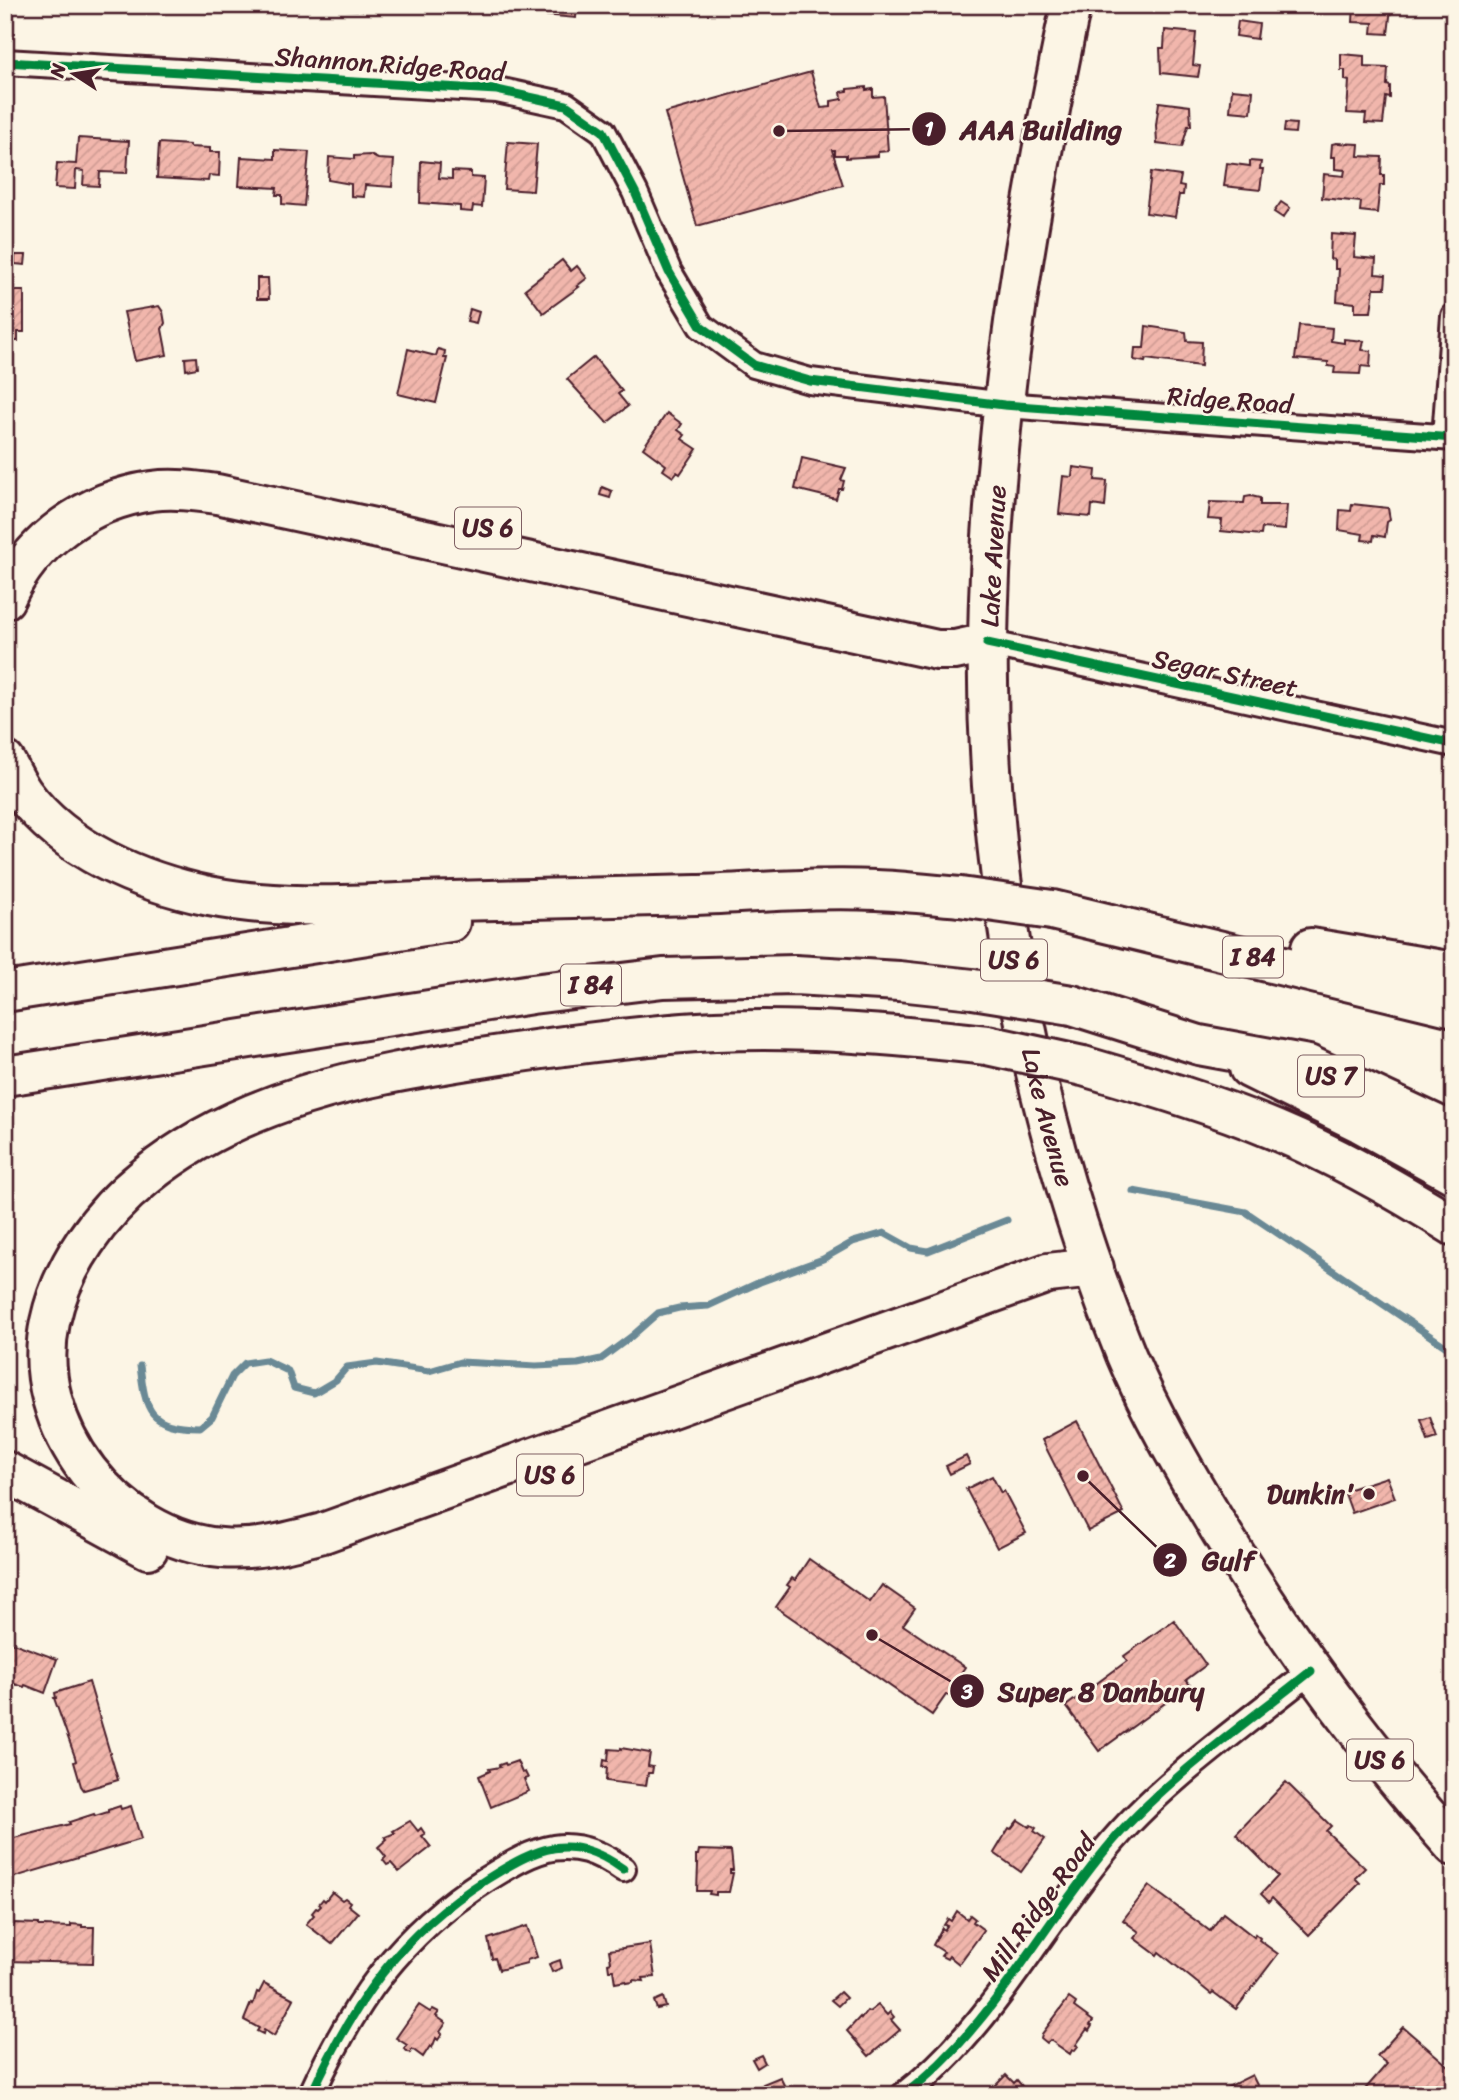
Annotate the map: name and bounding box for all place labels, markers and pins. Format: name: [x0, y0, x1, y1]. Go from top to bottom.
callout: AAA Building: [911, 104, 1136, 153]
place label: Dunkin': [1267, 1471, 1355, 1517]
marker: Dunkin': [1361, 1486, 1377, 1502]
callout: Gulf: [1153, 1536, 1268, 1585]
callout: Super 8 Danbury: [949, 1667, 1219, 1716]

